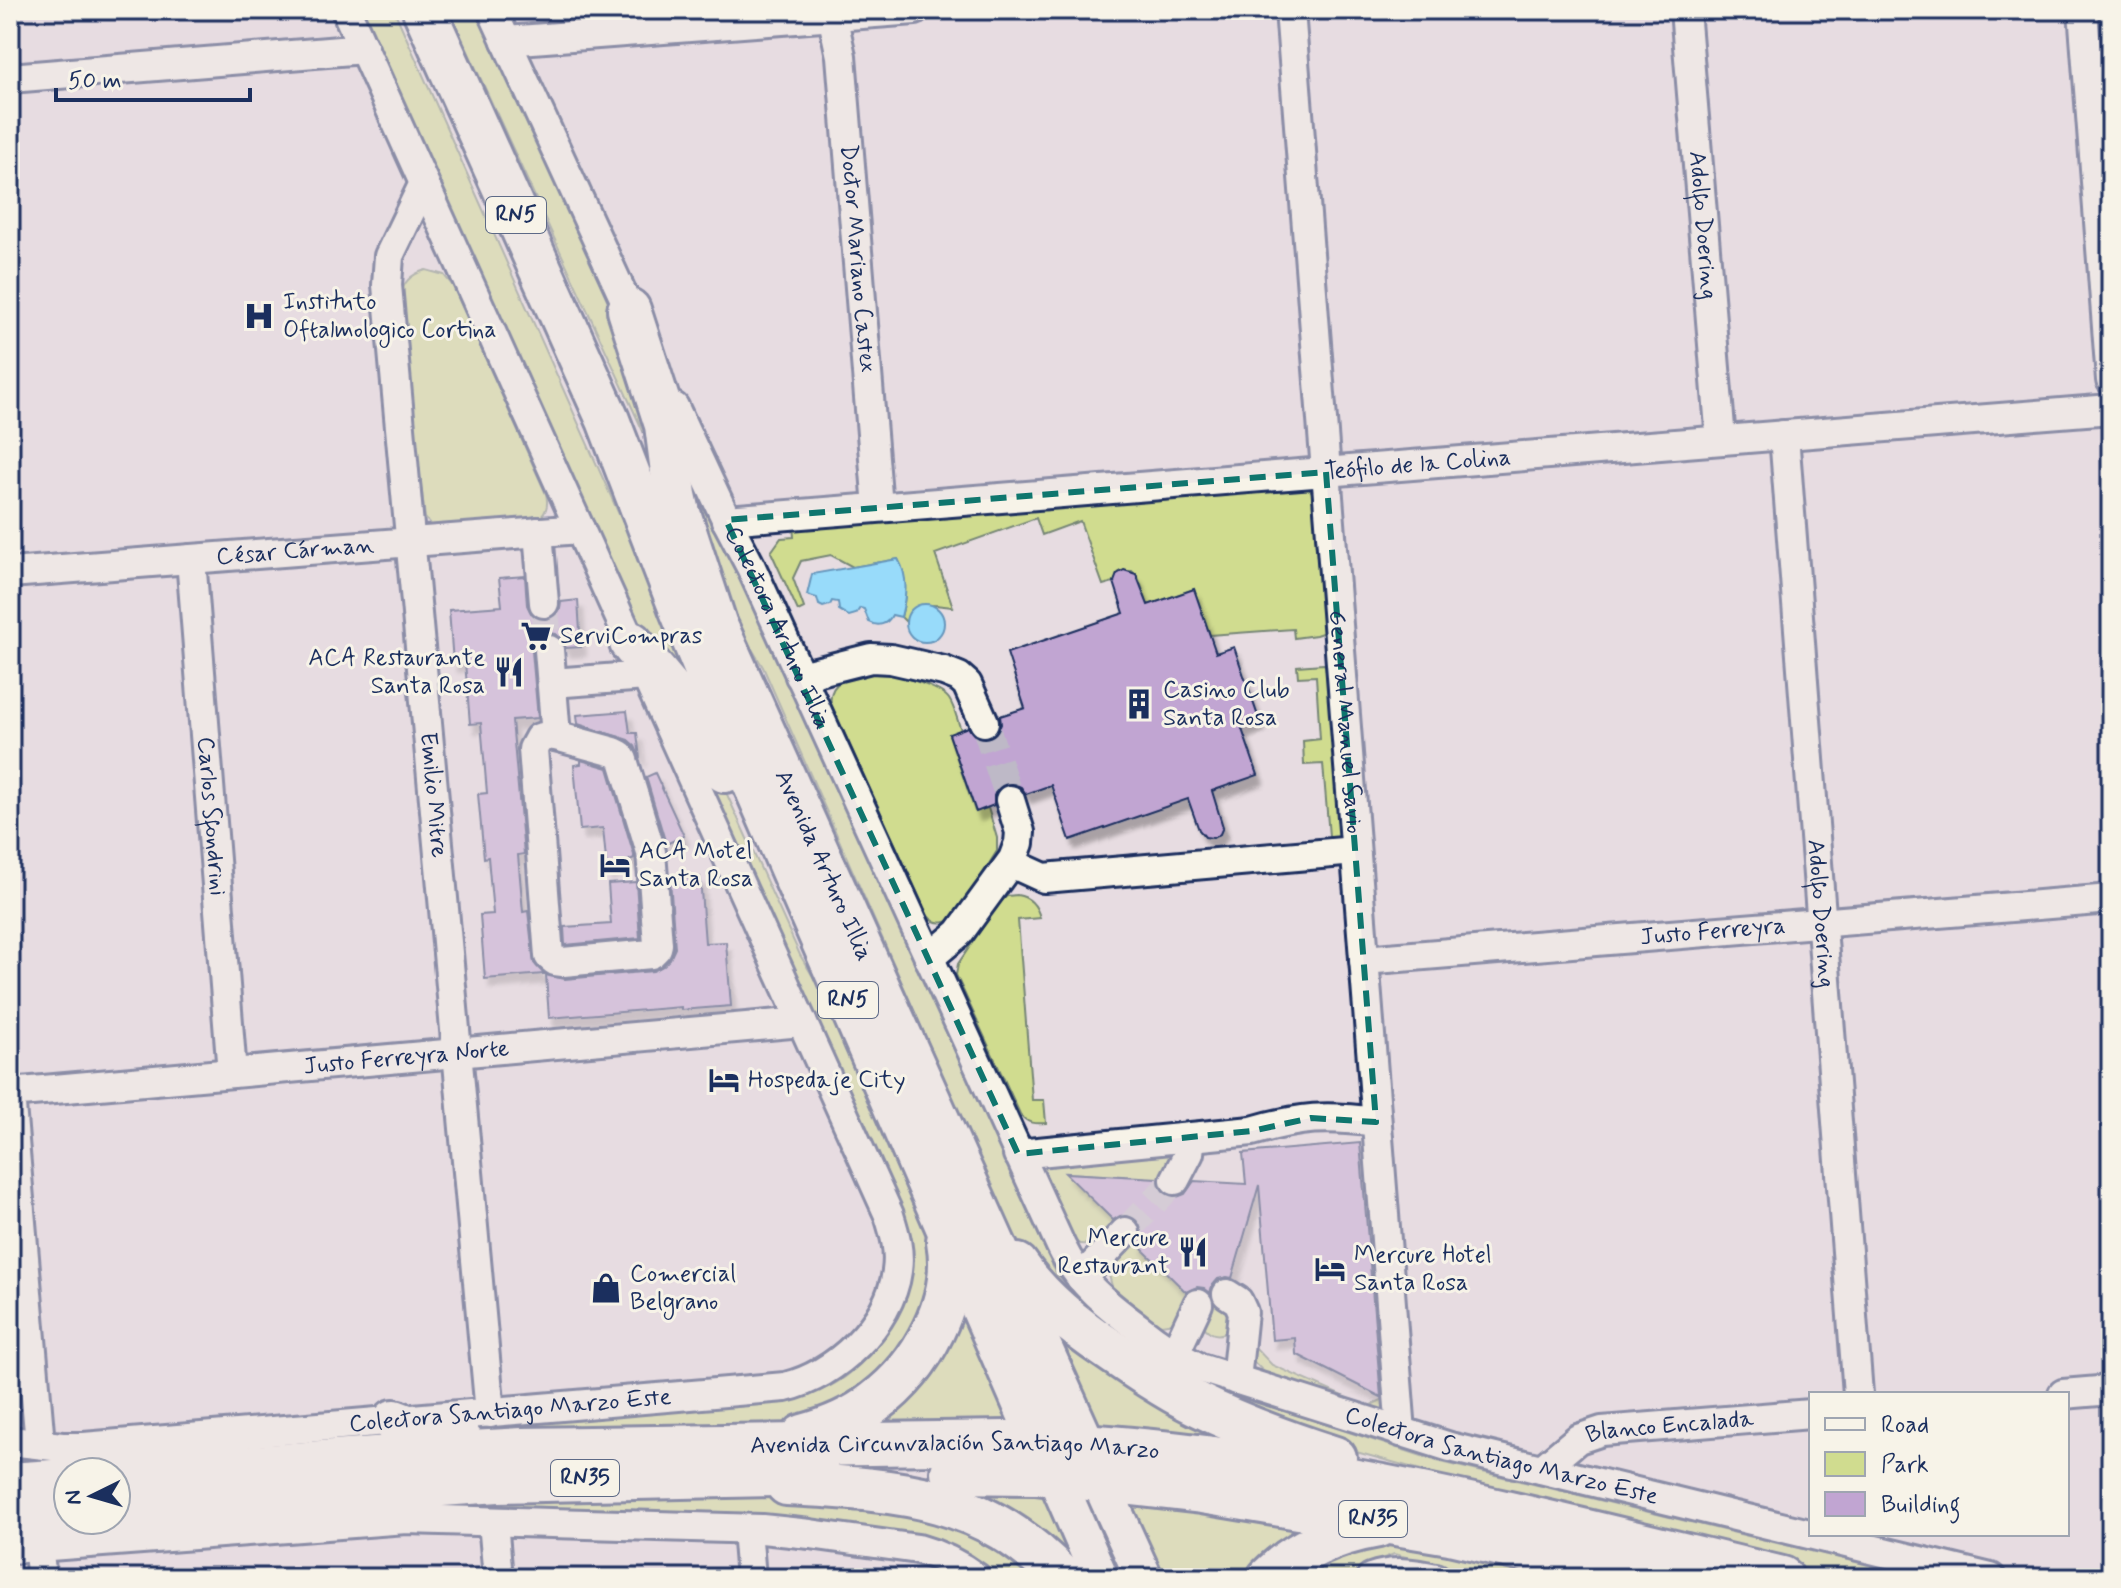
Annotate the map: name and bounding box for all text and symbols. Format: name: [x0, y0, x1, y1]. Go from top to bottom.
scale bar: [56, 52, 250, 102]
text: 50 m: [68, 66, 122, 97]
street label: Doctor Mariano Castex: [833, 143, 882, 373]
street label: Adolfo Doering: [1681, 150, 1725, 301]
road number: RN5: [486, 197, 546, 233]
place label: Instituto Oftalmologico Cortina: [283, 287, 497, 348]
hospital icon: Instituto Oftalmologico Cortina: [242, 299, 276, 333]
street label: Teófilo de la Colina: [1323, 442, 1512, 487]
street label: Colectora Arturo Illia: [717, 521, 838, 734]
street label: César Cárman: [215, 529, 375, 573]
street label: General Manuel Savio: [1321, 609, 1370, 835]
supermarket icon: ServiCompras: [519, 619, 553, 653]
place label: ServiCompras: [560, 621, 703, 652]
place label: ACA Restaurante Santa Rosa: [308, 643, 485, 702]
restaurant icon: ACA Restaurante Santa Rosa: [492, 655, 526, 689]
place label: Casino Club Santa Rosa: [1163, 675, 1290, 734]
building icon: Casino Club Santa Rosa: [1122, 687, 1156, 721]
street label: Emilio Mitre: [412, 731, 455, 859]
street label: Carlos Sfondrini: [190, 735, 233, 897]
street label: Avenida Arturo Illia: [767, 765, 880, 966]
place label: ACA Motel Santa Rosa: [639, 836, 753, 895]
street label: Adolfo Doering: [1800, 838, 1842, 989]
hotel icon: ACA Motel Santa Rosa: [598, 848, 632, 882]
street label: Justo Ferreyra: [1639, 910, 1787, 953]
road number: RN5: [818, 982, 878, 1018]
street label: Justo Ferreyra Norte: [302, 1033, 511, 1082]
hotel icon: Hospedaje City: [707, 1063, 741, 1097]
place label: Hospedaje City: [748, 1065, 905, 1096]
place label: Mercure Restaurant: [1057, 1223, 1169, 1282]
restaurant icon: Mercure Restaurant: [1176, 1235, 1210, 1269]
place label: Mercure Hotel Santa Rosa: [1354, 1240, 1492, 1299]
hotel icon: Mercure Hotel Santa Rosa: [1313, 1252, 1347, 1286]
place label: Comercial Belgrano: [630, 1259, 736, 1320]
shop icon: Comercial Belgrano: [589, 1271, 623, 1305]
street label: Colectora Santiago Marzo Este: [348, 1381, 673, 1440]
legend: [1809, 1392, 2069, 1536]
street label: Colectora Santiago Marzo Este: [1341, 1399, 1662, 1512]
street label: Blanco Encalada: [1582, 1403, 1755, 1451]
text: Road: [1881, 1410, 1929, 1441]
street label: Avenida Circunvalación Santiago Marzo: [750, 1426, 1161, 1467]
text: Park: [1881, 1450, 1929, 1481]
north arrow: [52, 1456, 132, 1536]
road number: RN35: [551, 1460, 619, 1496]
text: N: [59, 1489, 89, 1506]
text: Building: [1881, 1490, 1961, 1524]
road number: RN35: [1339, 1501, 1407, 1537]

